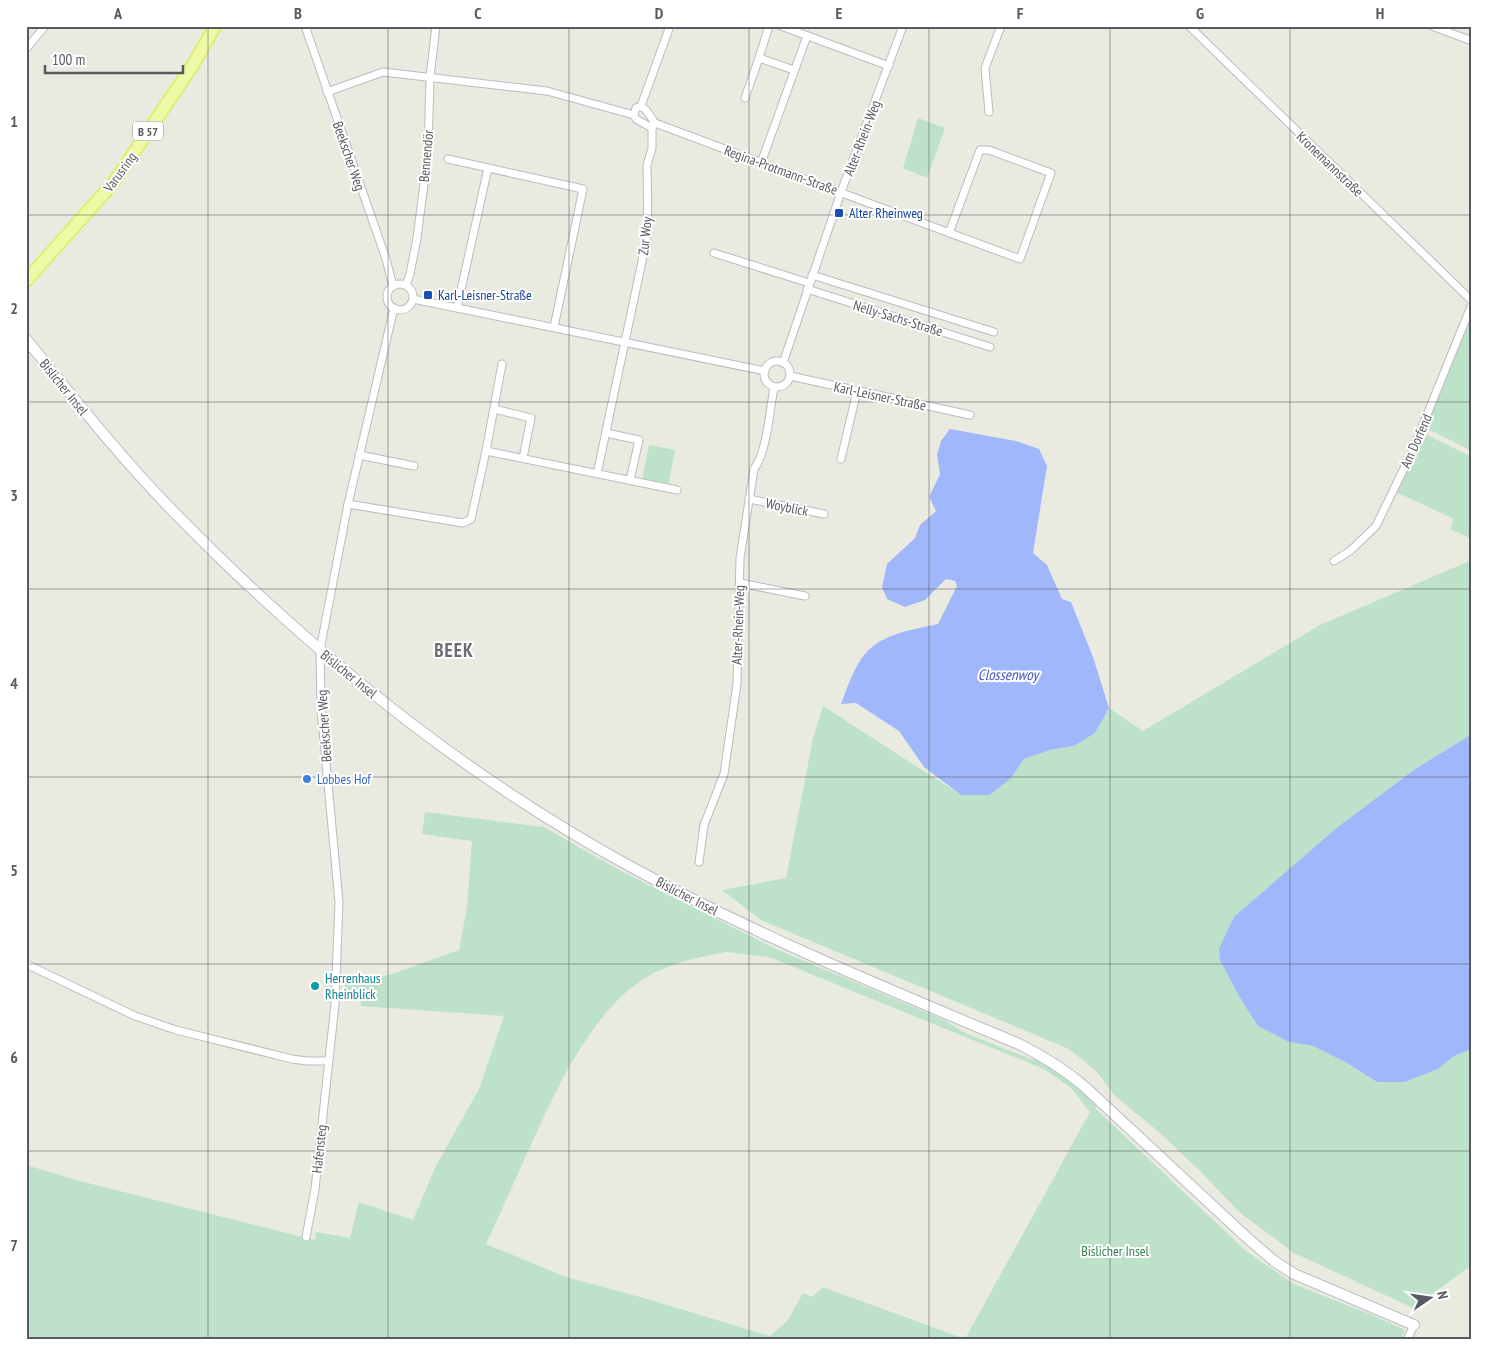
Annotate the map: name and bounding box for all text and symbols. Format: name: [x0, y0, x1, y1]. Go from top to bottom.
text: A: [113, 3, 123, 23]
text: B: [294, 3, 302, 23]
text: C: [474, 3, 482, 23]
text: D: [655, 3, 664, 23]
text: E: [836, 3, 843, 23]
text: F: [1017, 3, 1024, 23]
text: G: [1196, 3, 1204, 23]
text: H: [1376, 3, 1384, 23]
scale bar: [45, 42, 182, 74]
text: 100 m: [52, 50, 85, 69]
street label: Alter-Rhein-Weg: [839, 98, 885, 178]
text: 1: [10, 111, 18, 131]
street label: Beekscher Weg: [329, 119, 369, 193]
road number: B 57: [133, 122, 163, 140]
street label: Kronemannstraße: [1293, 128, 1367, 201]
street label: Bennendör: [415, 129, 437, 183]
street label: Regina-Protmann-Straße: [722, 141, 840, 199]
street label: Varusring: [99, 148, 141, 196]
place label: Alter Rheinweg: [849, 204, 923, 222]
marker: Alter Rheinweg: [833, 207, 845, 219]
street label: Zur Woy: [634, 215, 656, 256]
place label: Karl-Leisner-Straße: [438, 286, 532, 304]
marker: Karl-Leisner-Straße: [422, 289, 434, 301]
street label: Nelly-Sachs-Straße: [851, 296, 945, 340]
text: 2: [10, 298, 18, 318]
street label: Bislicher Insel: [36, 355, 93, 419]
street label: Karl-Leisner-Straße: [832, 377, 928, 415]
street label: Am Dorfend: [1396, 411, 1436, 471]
text: 3: [10, 485, 18, 505]
street label: Woyblick: [764, 494, 810, 520]
street label: Alter-Rhein-Weg: [728, 585, 748, 665]
district label: BEEK: [434, 638, 474, 662]
street label: Bislicher Insel: [317, 646, 381, 703]
water label: Clossenwoy: [978, 665, 1041, 684]
text: 4: [10, 673, 18, 693]
street label: Beekscher Weg: [312, 689, 336, 763]
place label: Lobbes Hof: [317, 770, 371, 788]
marker: Lobbes Hof: [301, 773, 313, 785]
text: 5: [10, 860, 18, 880]
street label: Bislicher Insel: [653, 873, 722, 920]
place label: Herrenhaus Rheinblick: [325, 969, 381, 1003]
marker: Herrenhaus Rheinblick: [309, 980, 321, 992]
text: 6: [10, 1047, 18, 1067]
street label: Hafensteg: [308, 1124, 330, 1174]
text: 7: [10, 1235, 18, 1255]
park label: Bislicher Insel: [1081, 1242, 1150, 1260]
north arrow: [1406, 1274, 1456, 1324]
text: N: [1433, 1289, 1452, 1301]

